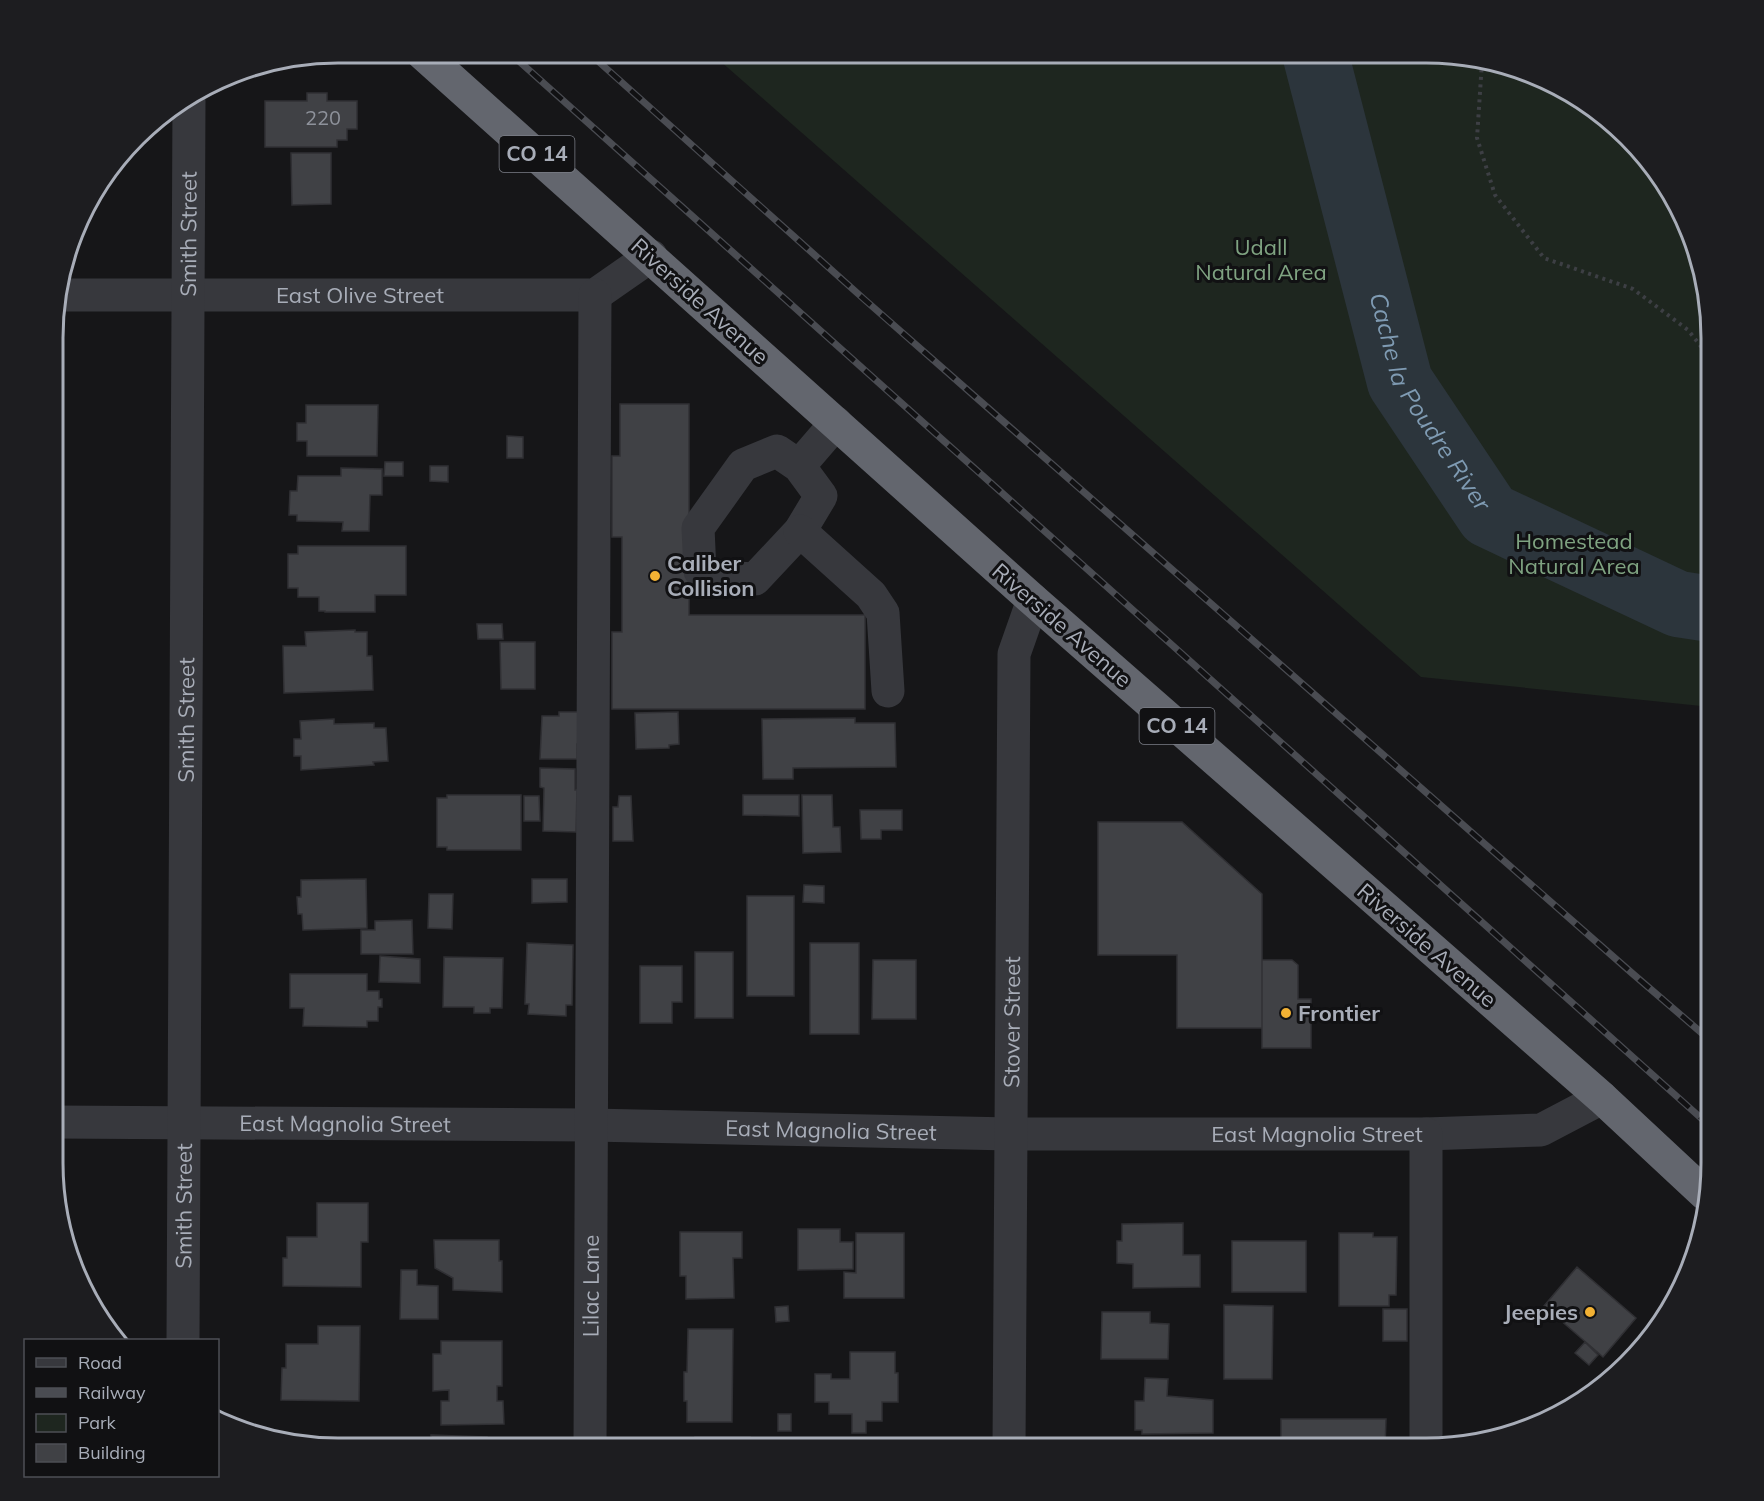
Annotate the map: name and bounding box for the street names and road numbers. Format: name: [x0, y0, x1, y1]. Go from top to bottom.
road number: CO 14: [500, 136, 574, 172]
street label: Smith Street: [174, 171, 203, 297]
street label: Riverside Avenue: [625, 232, 775, 370]
street label: East Olive Street: [276, 281, 444, 309]
street label: Riverside Avenue: [987, 557, 1137, 693]
street label: Smith Street: [172, 657, 200, 783]
road number: CO 14: [1140, 708, 1214, 744]
street label: Riverside Avenue: [1352, 877, 1502, 1013]
street label: Stover Street: [997, 956, 1026, 1088]
street label: East Magnolia Street: [239, 1109, 451, 1138]
street label: East Magnolia Street: [725, 1114, 937, 1146]
street label: East Magnolia Street: [1211, 1120, 1423, 1148]
street label: Smith Street: [169, 1143, 198, 1269]
street label: Lilac Lane: [576, 1235, 605, 1337]

